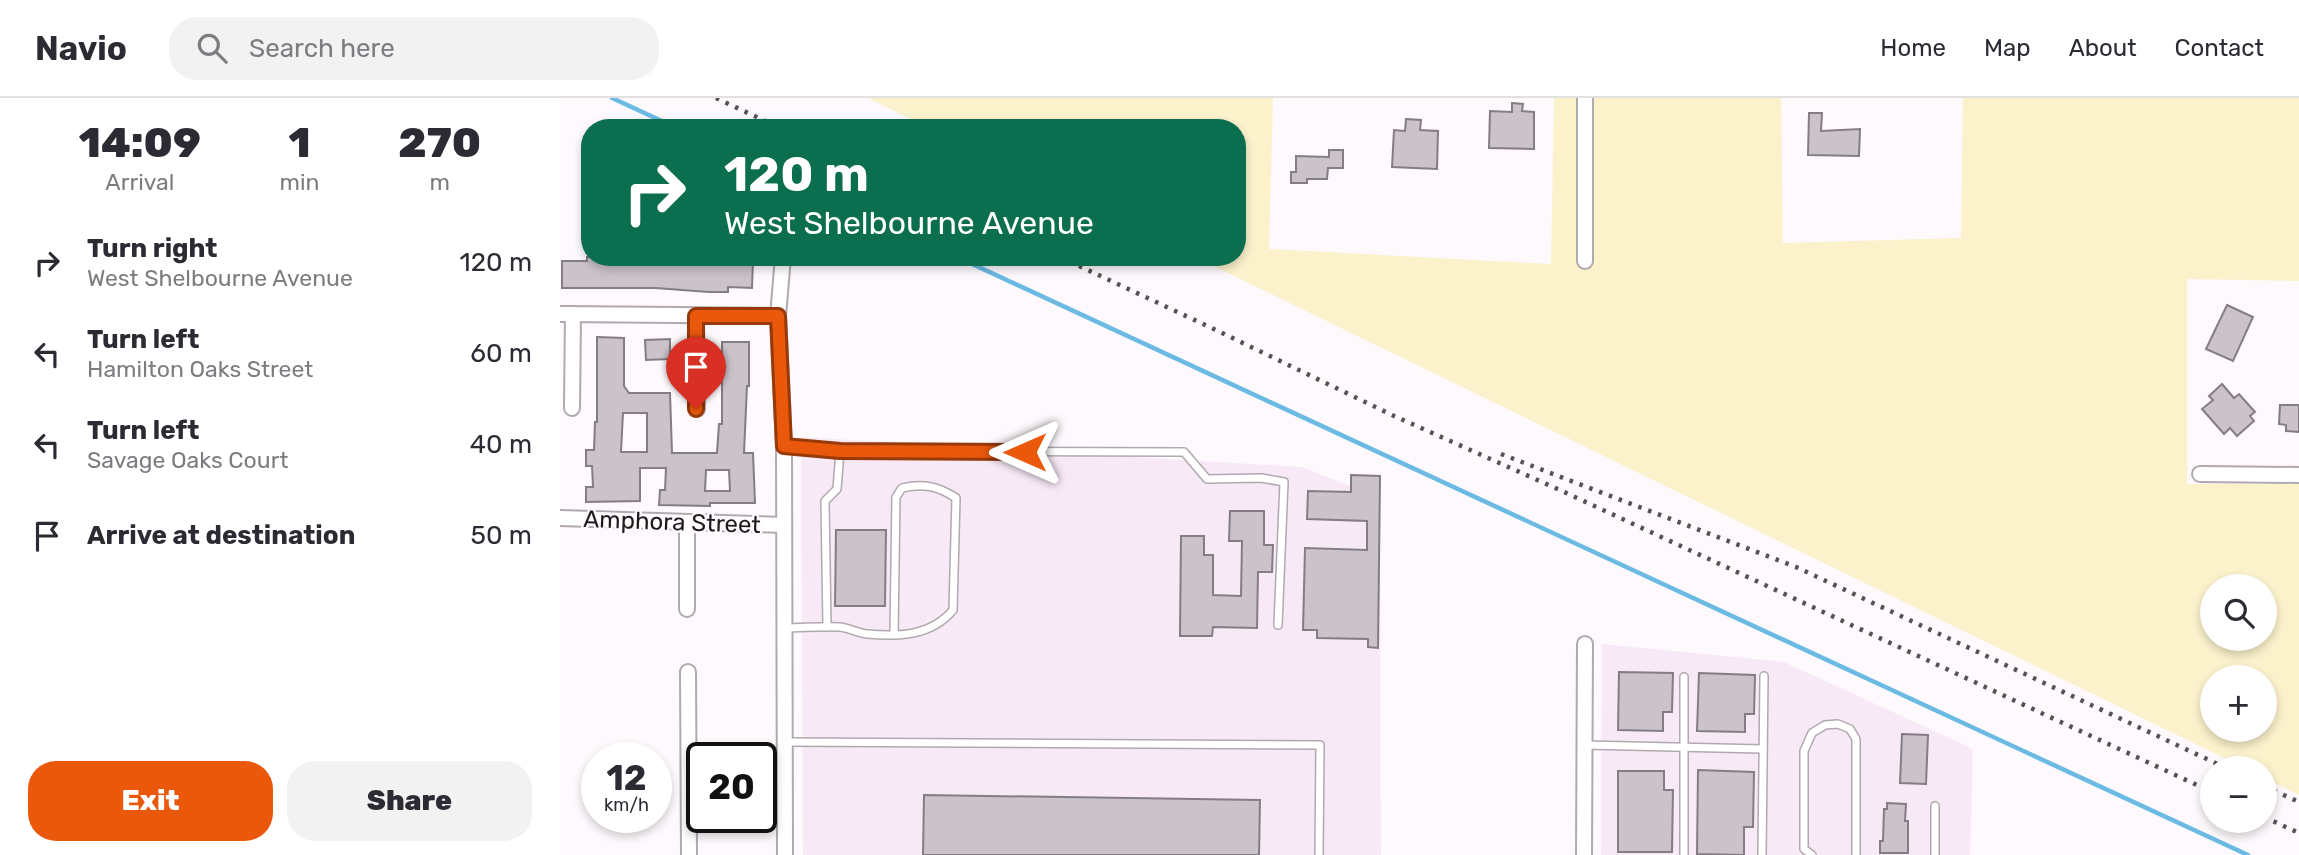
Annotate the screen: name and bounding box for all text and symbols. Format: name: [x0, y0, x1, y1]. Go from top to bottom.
search box: [169, 17, 659, 80]
text: Navio: [35, 29, 127, 68]
icon: search: [193, 29, 231, 67]
text: Search here: [249, 33, 395, 64]
text: Home: [1880, 34, 1946, 62]
text: Map: [1984, 34, 2031, 62]
text: About: [2069, 34, 2137, 62]
text: Contact: [2175, 34, 2264, 62]
text: 14:09: [79, 118, 201, 168]
text: 1: [288, 118, 311, 168]
text: 270: [398, 118, 481, 168]
text: 120 m: [724, 145, 869, 203]
icon: right: [609, 147, 700, 238]
text: Arrival: [105, 168, 174, 196]
text: min: [280, 168, 319, 196]
text: m: [430, 168, 450, 196]
text: West Shelbourne Avenue: [724, 204, 1094, 242]
text: Turn right: [87, 233, 217, 264]
icon: right: [28, 244, 66, 282]
text: 120 m: [460, 247, 532, 278]
text: West Shelbourne Avenue: [87, 264, 353, 292]
text: Turn left: [87, 324, 199, 355]
icon: left: [28, 335, 66, 373]
pin: [666, 337, 726, 409]
text: 60 m: [470, 338, 532, 369]
icon: arrive: [677, 348, 715, 386]
text: Hamilton Oaks Street: [87, 355, 313, 383]
text: Turn left: [87, 415, 199, 446]
position arrow: [988, 415, 1062, 489]
icon: left: [28, 426, 66, 464]
text: 40 m: [470, 429, 532, 460]
text: Savage Oaks Court: [87, 446, 288, 474]
street label: Amphora Street: [583, 505, 761, 539]
icon: arrive: [28, 517, 66, 555]
text: Arrive at destination: [87, 520, 355, 551]
text: 50 m: [471, 520, 532, 551]
map controls: [2200, 574, 2277, 833]
button: search: [2200, 574, 2277, 651]
button: +: [2200, 665, 2277, 742]
speed limit sign: 20: [686, 742, 777, 833]
button: −: [2200, 756, 2277, 833]
text: 12: [606, 757, 647, 799]
button: Exit: [28, 761, 273, 841]
button: Share: [287, 761, 532, 841]
text: km/h: [604, 794, 649, 816]

